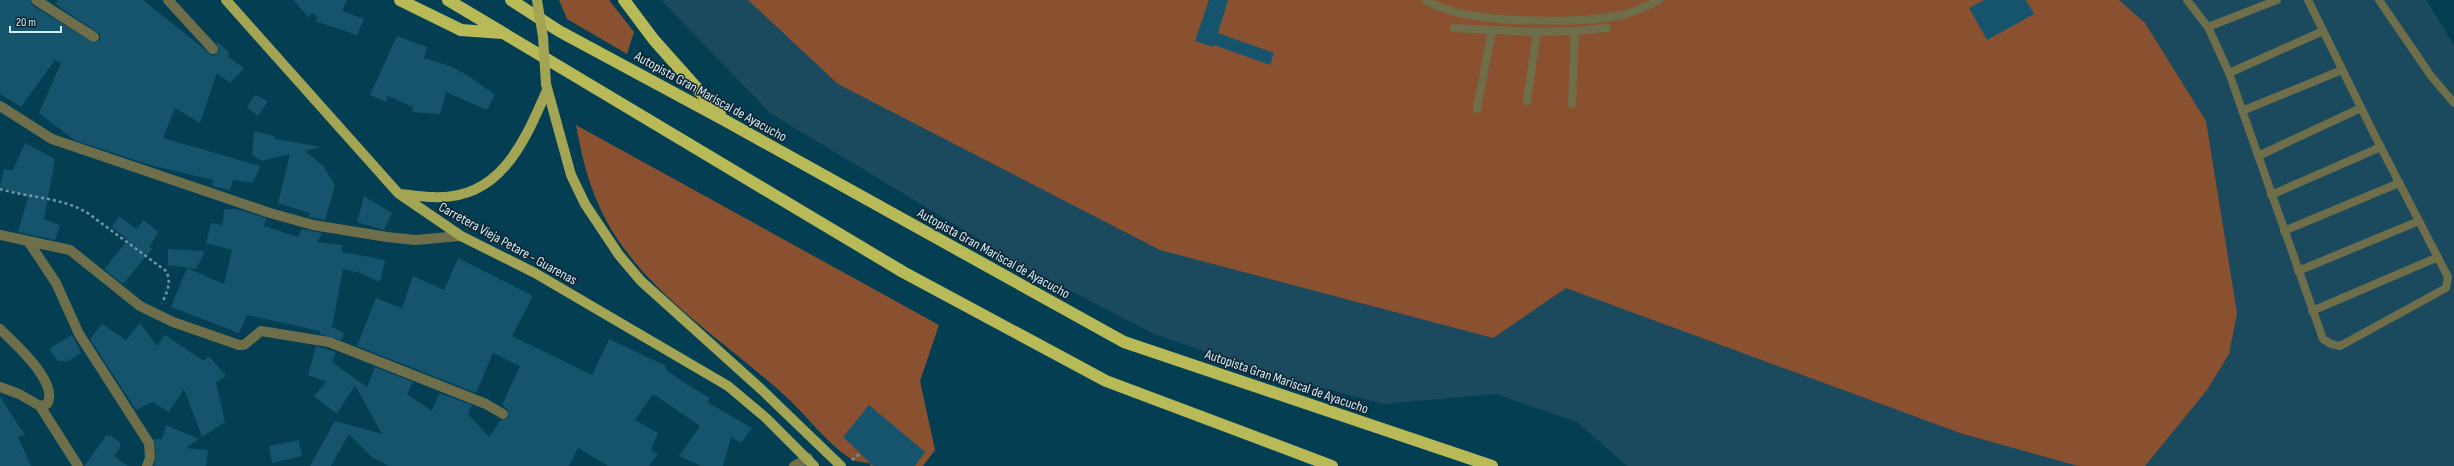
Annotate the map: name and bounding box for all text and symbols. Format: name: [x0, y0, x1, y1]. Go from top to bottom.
scale bar: [10, 8, 61, 34]
text: 20 m: [16, 15, 36, 30]
street label: Autopista Gran Mariscal de Ayacucho: [631, 47, 790, 146]
street label: Carretera Vieja Petare - Guarenas: [436, 198, 580, 289]
street label: Autopista Gran Mariscal de Ayacucho: [914, 204, 1073, 303]
street label: Autopista Gran Mariscal de Ayacucho: [1202, 345, 1371, 417]

